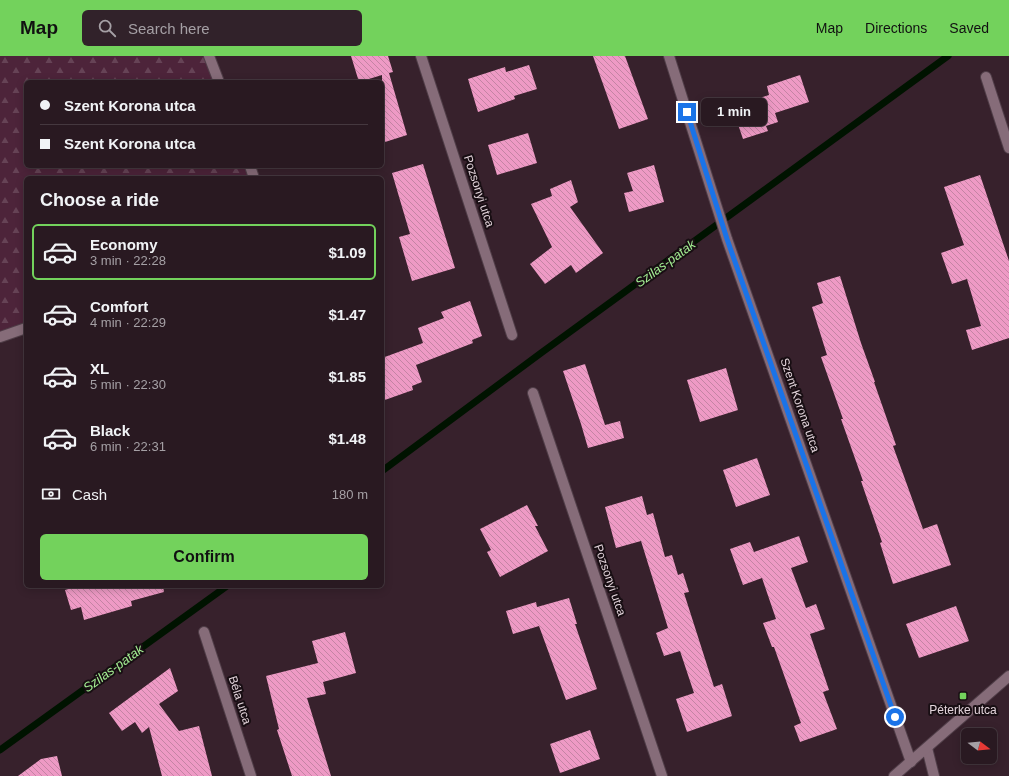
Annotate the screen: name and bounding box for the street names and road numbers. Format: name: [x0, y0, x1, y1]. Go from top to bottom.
street label: Pozsonyi utca: [461, 153, 497, 229]
street label: Szent Korona utca: [777, 356, 823, 454]
street label: Pozsonyi utca: [591, 542, 629, 618]
street label: Béla utca: [226, 674, 254, 726]

